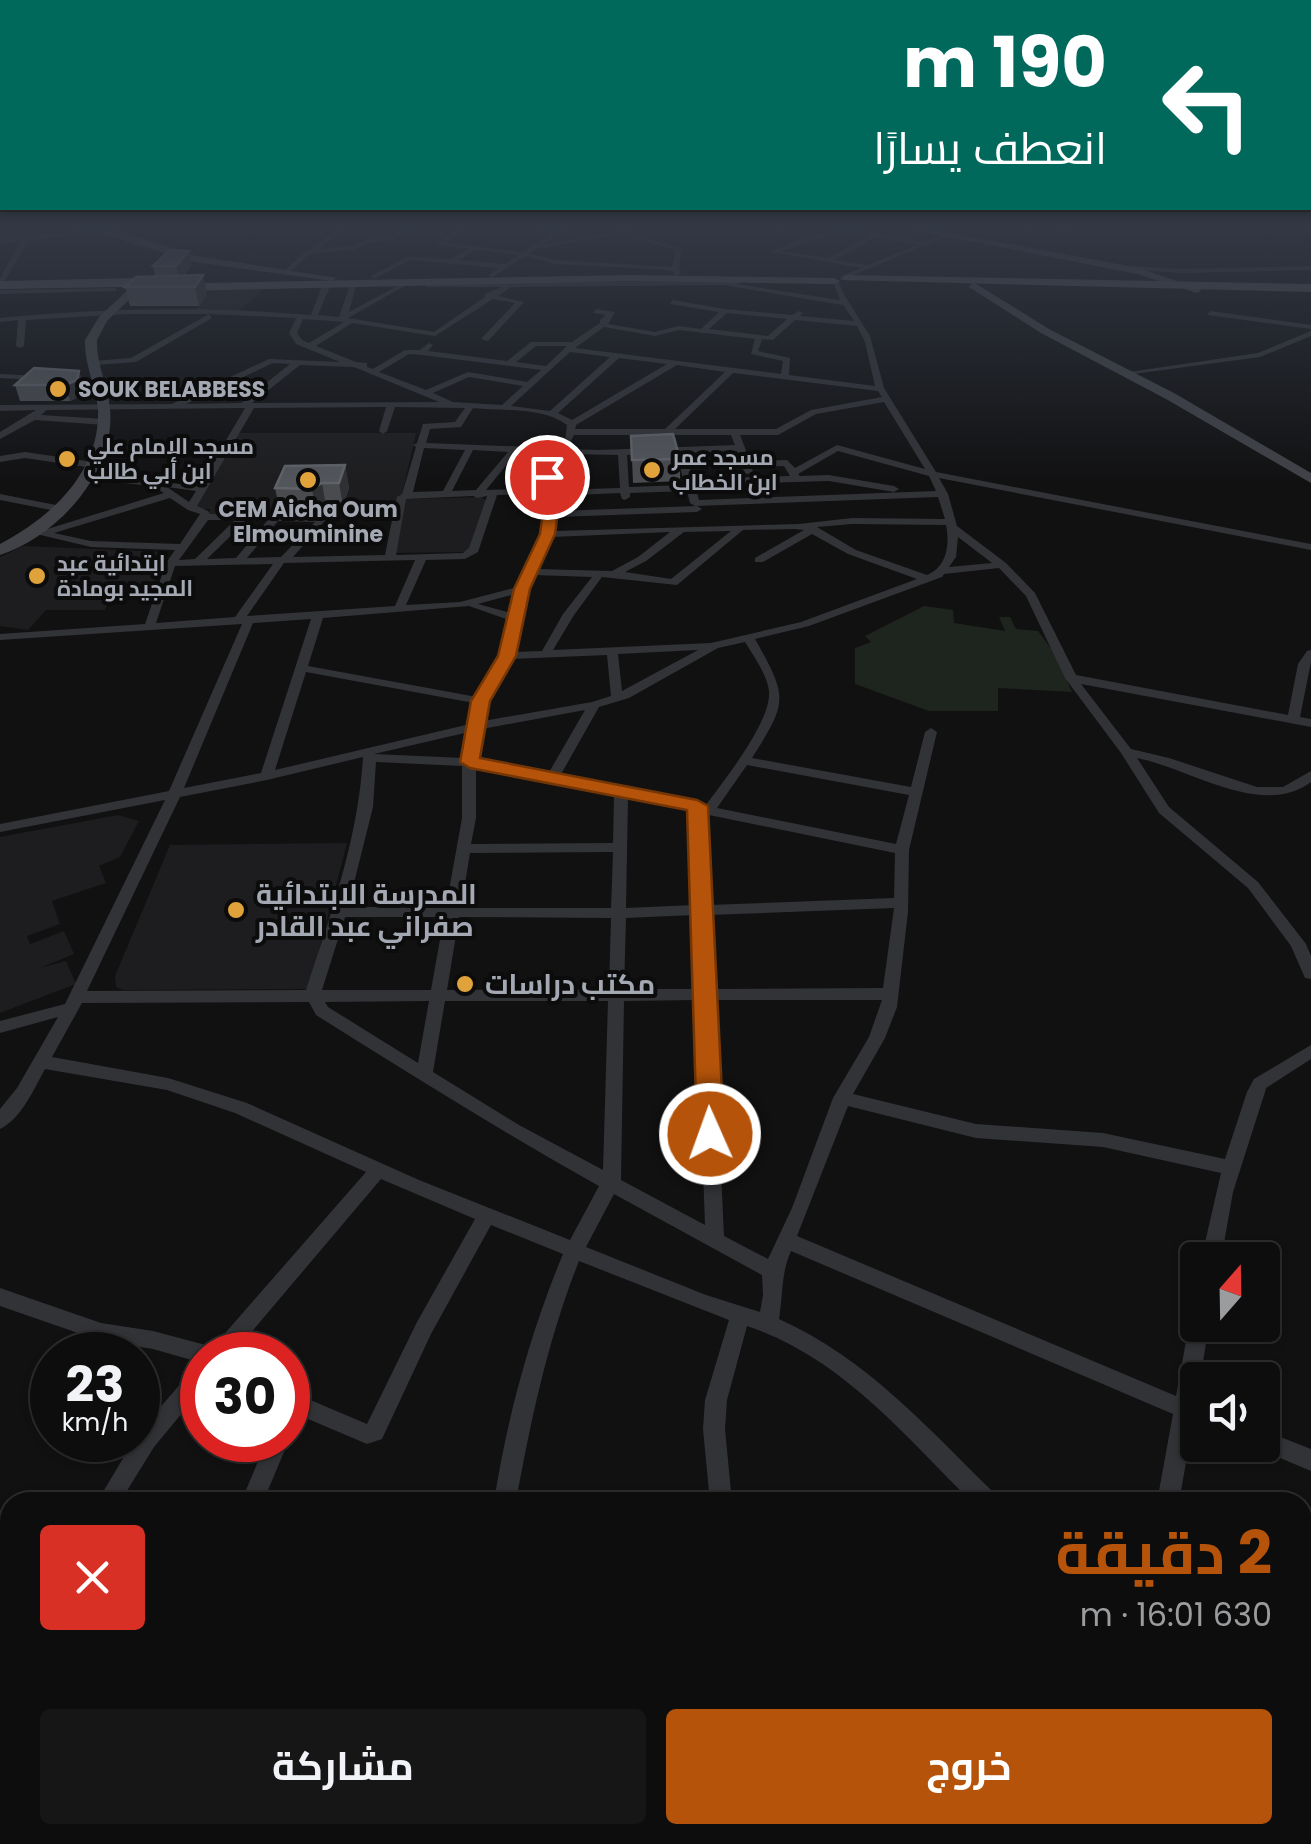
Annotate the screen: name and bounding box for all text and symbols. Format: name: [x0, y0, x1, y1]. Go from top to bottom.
text: 190 m: [903, 13, 1107, 112]
icon: left: [1142, 40, 1272, 170]
text: انعطف يسارًا: [873, 117, 1107, 180]
place label: SOUK BELABBESS: [78, 374, 265, 405]
marker: SOUK BELABBESS: [47, 378, 69, 400]
place label: مسجد الامام علي ابن أبي طالب: [87, 431, 254, 489]
pin: [505, 435, 590, 520]
place label: مسجد عمر ابن الخطاب: [671, 442, 778, 498]
marker: مسجد الامام علي ابن أبي طالب: [56, 448, 78, 470]
icon: arrive: [520, 450, 575, 505]
marker: مسجد عمر ابن الخطاب: [641, 459, 663, 481]
marker: CEM Aicha Oum Elmouminine: [297, 469, 319, 491]
place label: CEM Aicha Oum Elmouminine: [218, 494, 398, 550]
place label: ابتدائية عبد المجيد بومادة: [57, 548, 193, 604]
marker: ابتدائية عبد المجيد بومادة: [26, 565, 48, 587]
place label: المدرسة الابتدائية صفراني عبد القادر: [255, 875, 477, 949]
marker: المدرسة الابتدائية صفراني عبد القادر: [225, 899, 247, 921]
place label: مكتب دراسات: [485, 965, 655, 1004]
marker: مكتب دراسات: [454, 973, 476, 995]
position arrow: [658, 1082, 762, 1186]
north arrow: [1180, 1242, 1280, 1342]
map controls: [1180, 1242, 1280, 1462]
speed limit sign: 30: [180, 1332, 310, 1462]
text: 23: [66, 1349, 124, 1420]
button: sound: [1180, 1362, 1280, 1462]
text: km/h: [62, 1405, 128, 1440]
text: 2 دقيقة: [1055, 1511, 1272, 1595]
button: close: [40, 1525, 145, 1630]
text: 630 m · 16:01: [1080, 1592, 1272, 1637]
button: مشاركة: [40, 1709, 646, 1824]
button: خروج: [666, 1709, 1272, 1824]

